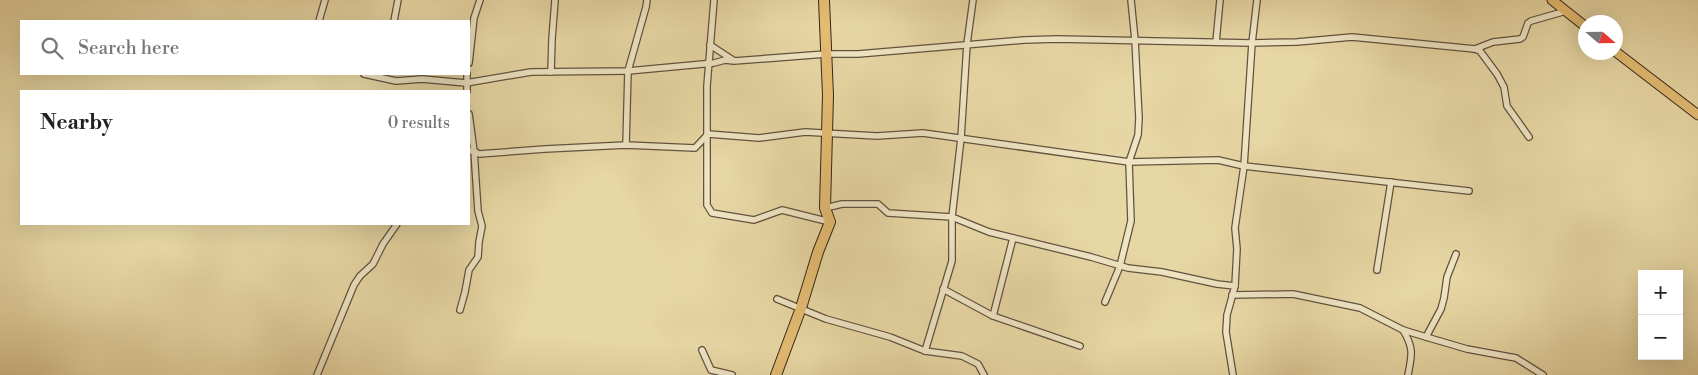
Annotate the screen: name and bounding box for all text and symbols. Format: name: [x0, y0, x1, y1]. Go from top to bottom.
north arrow: [1578, 15, 1623, 60]
search box: [20, 20, 470, 75]
icon: search: [38, 34, 66, 62]
text: Search here: [78, 36, 179, 60]
text: Nearby: [40, 110, 113, 136]
text: 0 results: [388, 113, 450, 133]
map controls: [1638, 270, 1683, 360]
button: +: [1638, 270, 1683, 315]
button: −: [1638, 315, 1683, 360]

